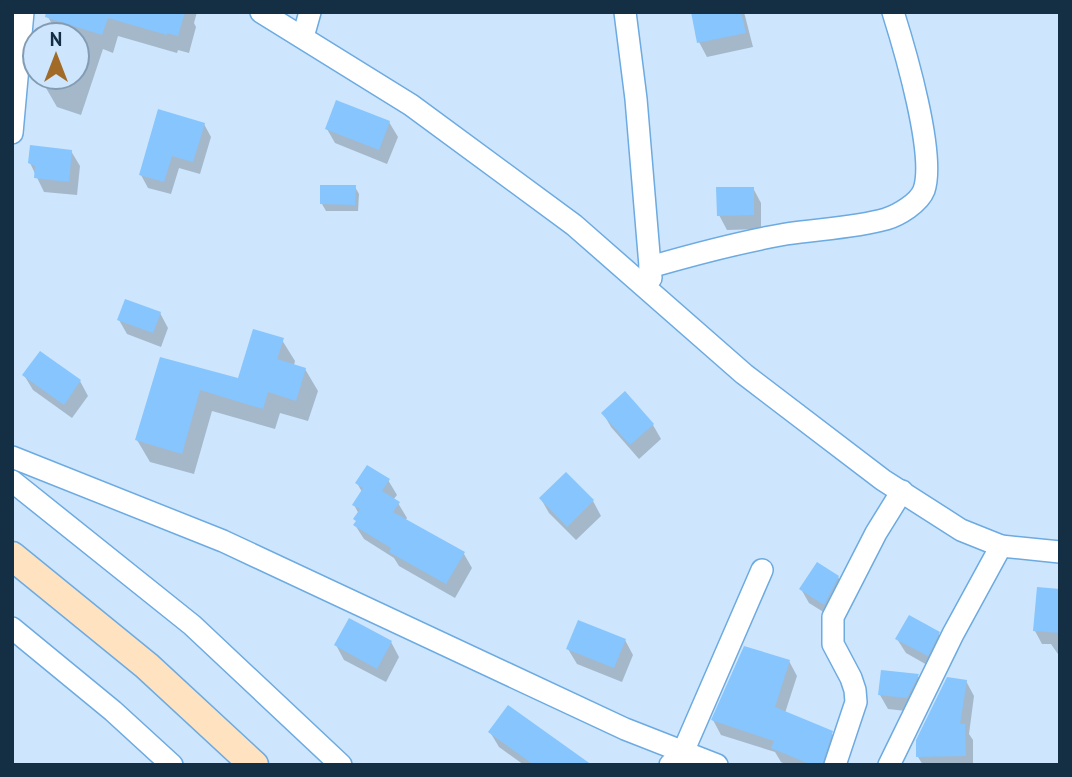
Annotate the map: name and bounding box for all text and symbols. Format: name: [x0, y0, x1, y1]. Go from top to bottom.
north arrow: [21, 21, 91, 91]
text: N: [50, 27, 62, 51]

